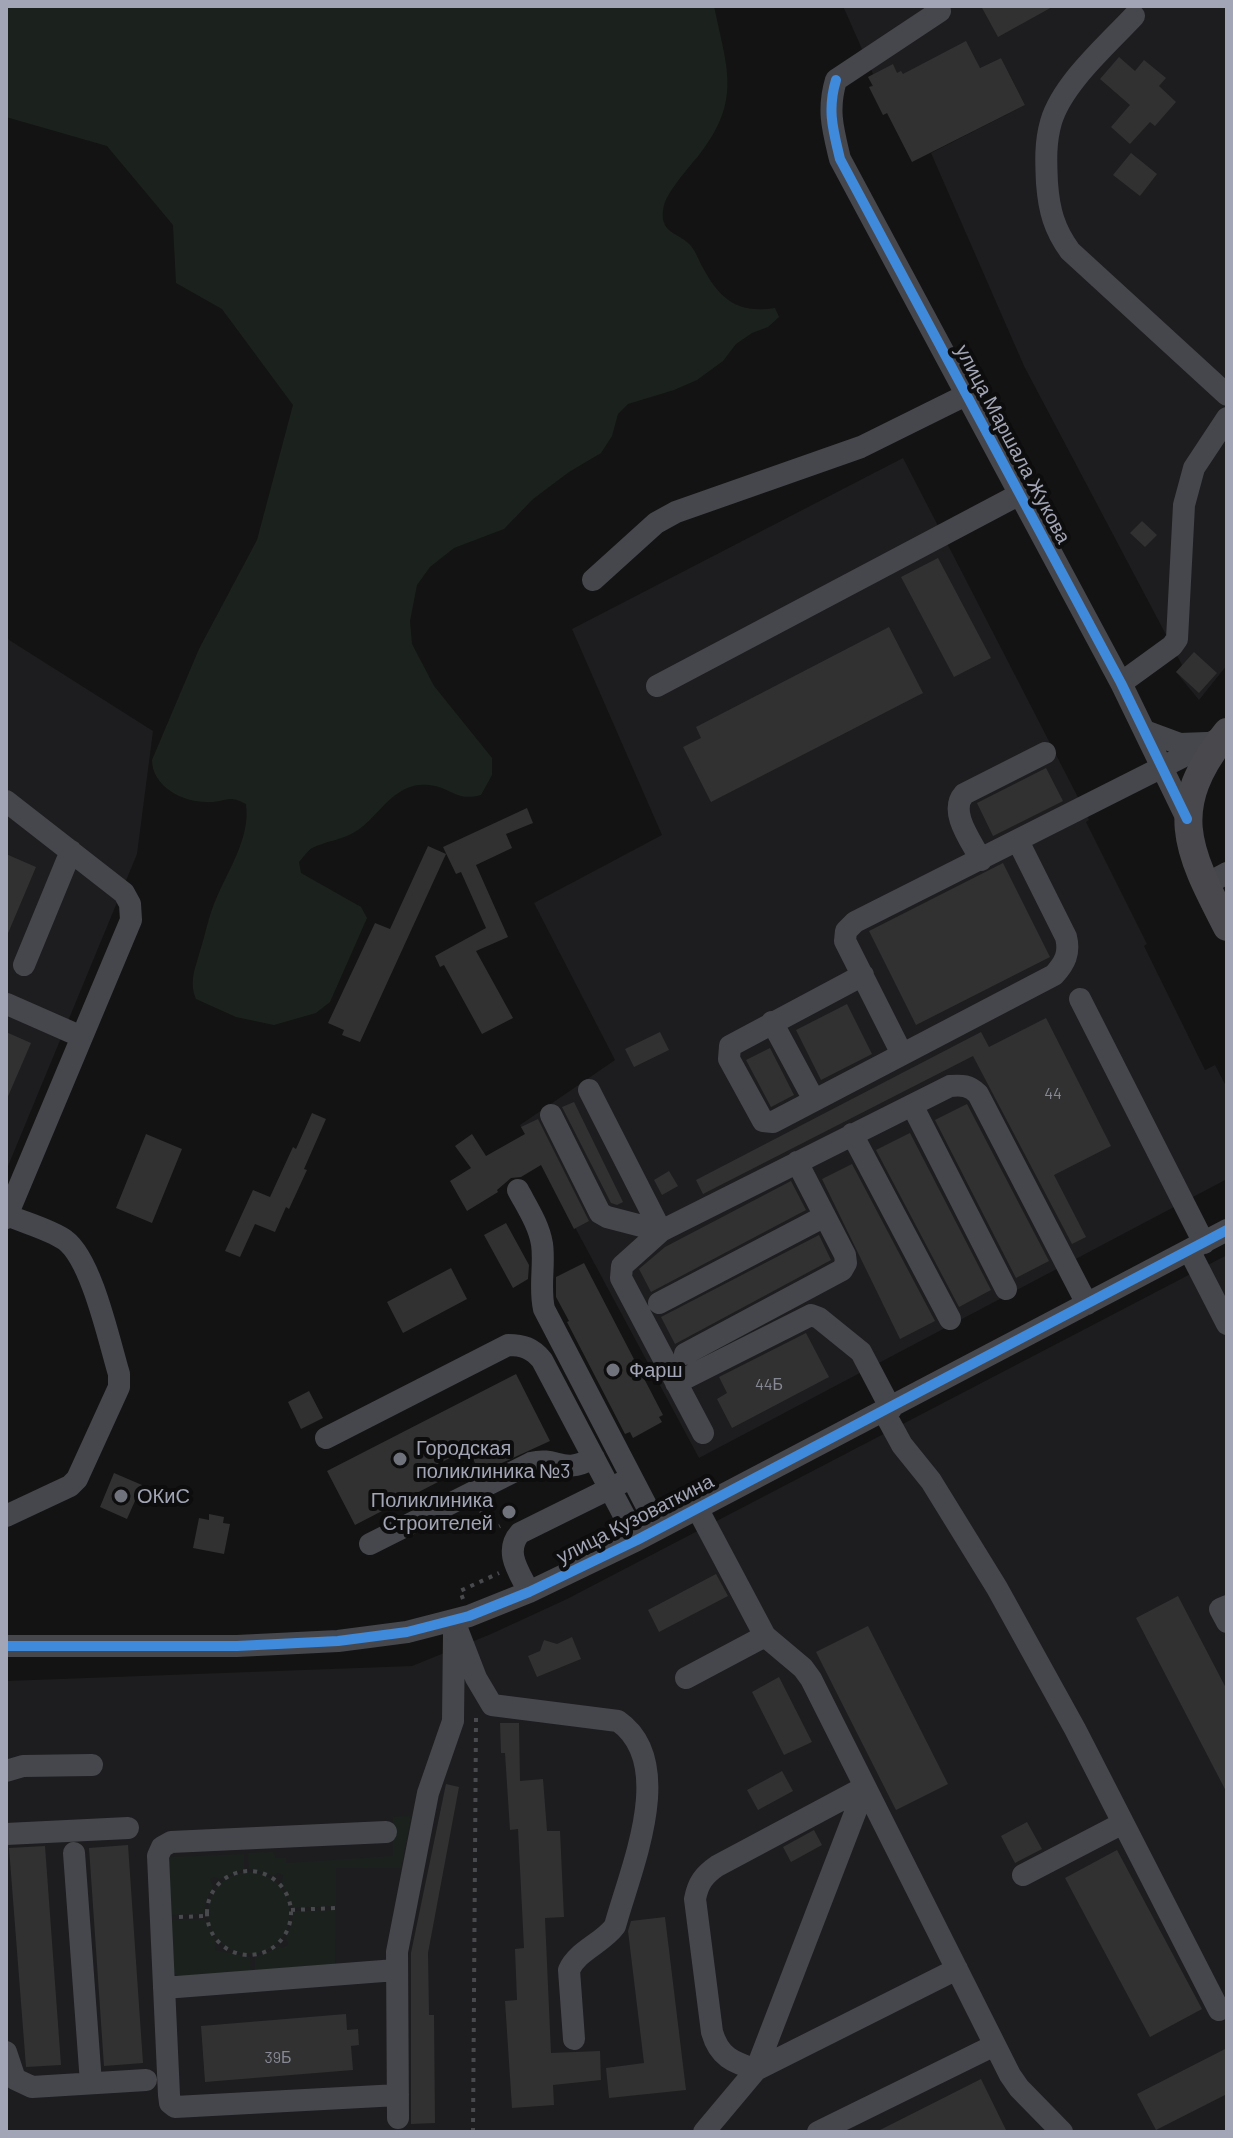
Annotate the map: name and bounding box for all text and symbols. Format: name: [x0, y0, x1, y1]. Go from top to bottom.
street label: улица Маршала Жукова: [950, 340, 1076, 548]
house number: 44: [1044, 1084, 1062, 1104]
place label: Фарш: [629, 1358, 682, 1382]
marker: Фарш: [604, 1361, 622, 1379]
house number: 44Б: [755, 1375, 783, 1395]
place label: Городская поликлиника №3: [416, 1436, 570, 1483]
marker: Городская поликлиника №3: [391, 1450, 409, 1468]
street label: улица Кузоваткина: [552, 1469, 718, 1569]
place label: ОКиС: [137, 1484, 190, 1508]
marker: ОКиС: [112, 1487, 130, 1505]
place label: Поликлиника Строителей: [371, 1488, 493, 1535]
marker: Поликлиника Строителей: [500, 1503, 518, 1521]
house number: 39Б: [264, 2048, 292, 2068]

